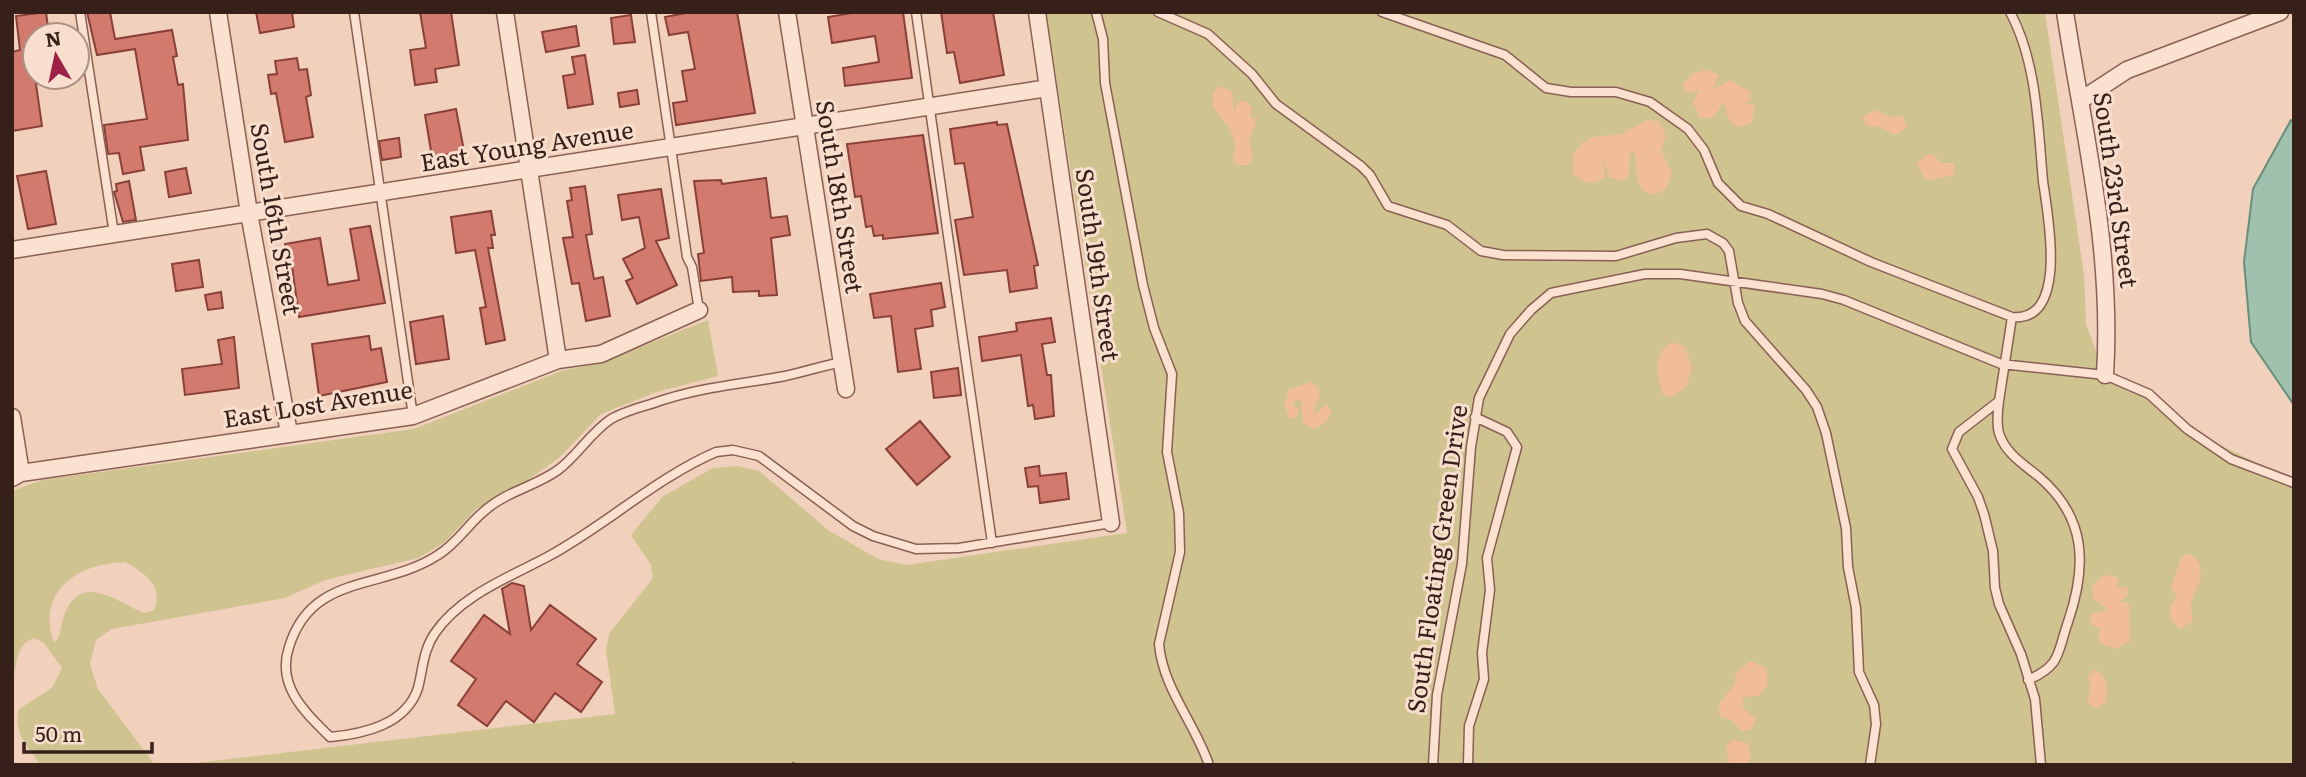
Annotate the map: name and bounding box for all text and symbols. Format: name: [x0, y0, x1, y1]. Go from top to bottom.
north arrow: [21, 21, 91, 91]
text: N: [43, 23, 63, 53]
street label: South 23rd Street: [2086, 89, 2149, 290]
street label: South 18th Street: [809, 97, 874, 296]
street label: East Young Avenue: [417, 110, 636, 179]
street label: South 16th Street: [243, 120, 312, 318]
street label: South 19th Street: [1069, 166, 1130, 364]
street label: East Lost Avenue: [220, 370, 415, 435]
street label: South Floating Green Drive: [1397, 402, 1474, 715]
scale bar: [24, 710, 152, 754]
text: 50 m: [35, 717, 82, 748]

